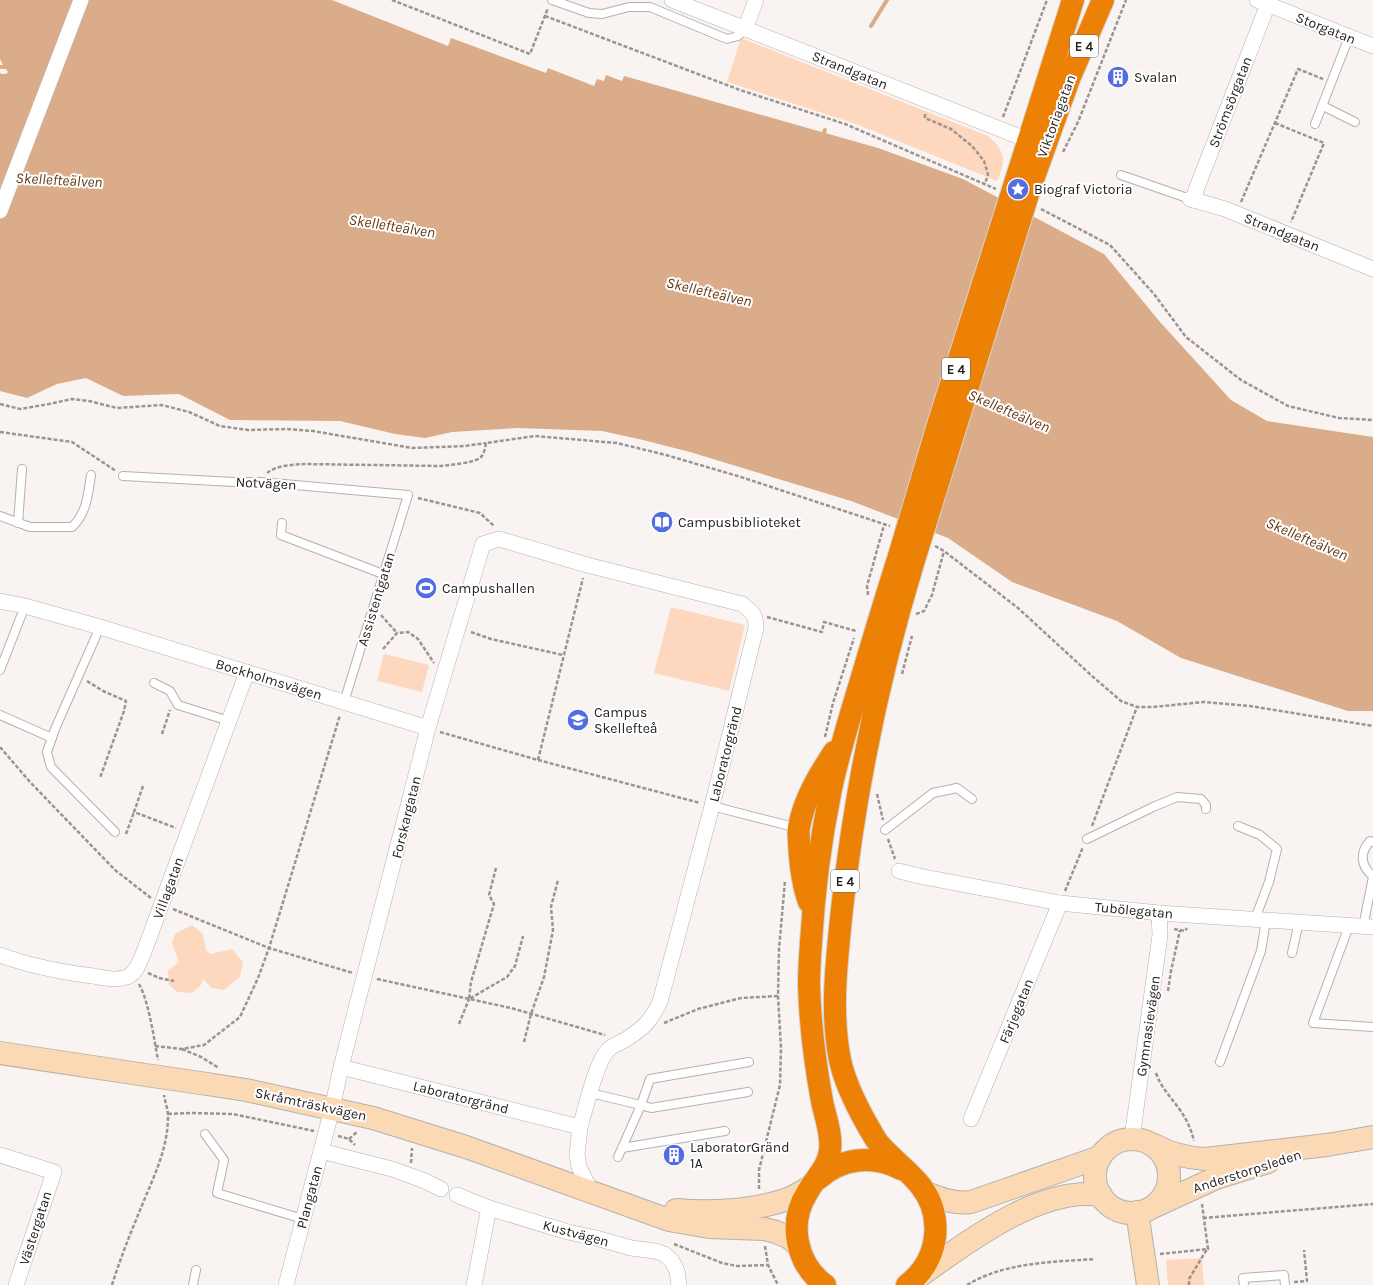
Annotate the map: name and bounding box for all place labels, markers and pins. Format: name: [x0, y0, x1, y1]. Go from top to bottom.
building icon: Svalan: [1105, 64, 1131, 90]
place label: Svalan: [1134, 69, 1177, 86]
place icon: Biograf Victoria: [1005, 176, 1031, 202]
place label: Biograf Victoria: [1034, 181, 1132, 198]
library icon: Campusbiblioteket: [649, 509, 675, 535]
place label: Campusbiblioteket: [678, 514, 801, 531]
sports icon: Campushallen: [413, 575, 439, 601]
place label: Campushallen: [442, 580, 535, 597]
place label: Campus Skellefteå: [594, 704, 658, 737]
school or university icon: Campus Skellefteå: [565, 707, 591, 733]
place label: LaboratorGränd 1A: [690, 1139, 789, 1172]
building icon: LaboratorGränd 1A: [661, 1142, 687, 1168]

